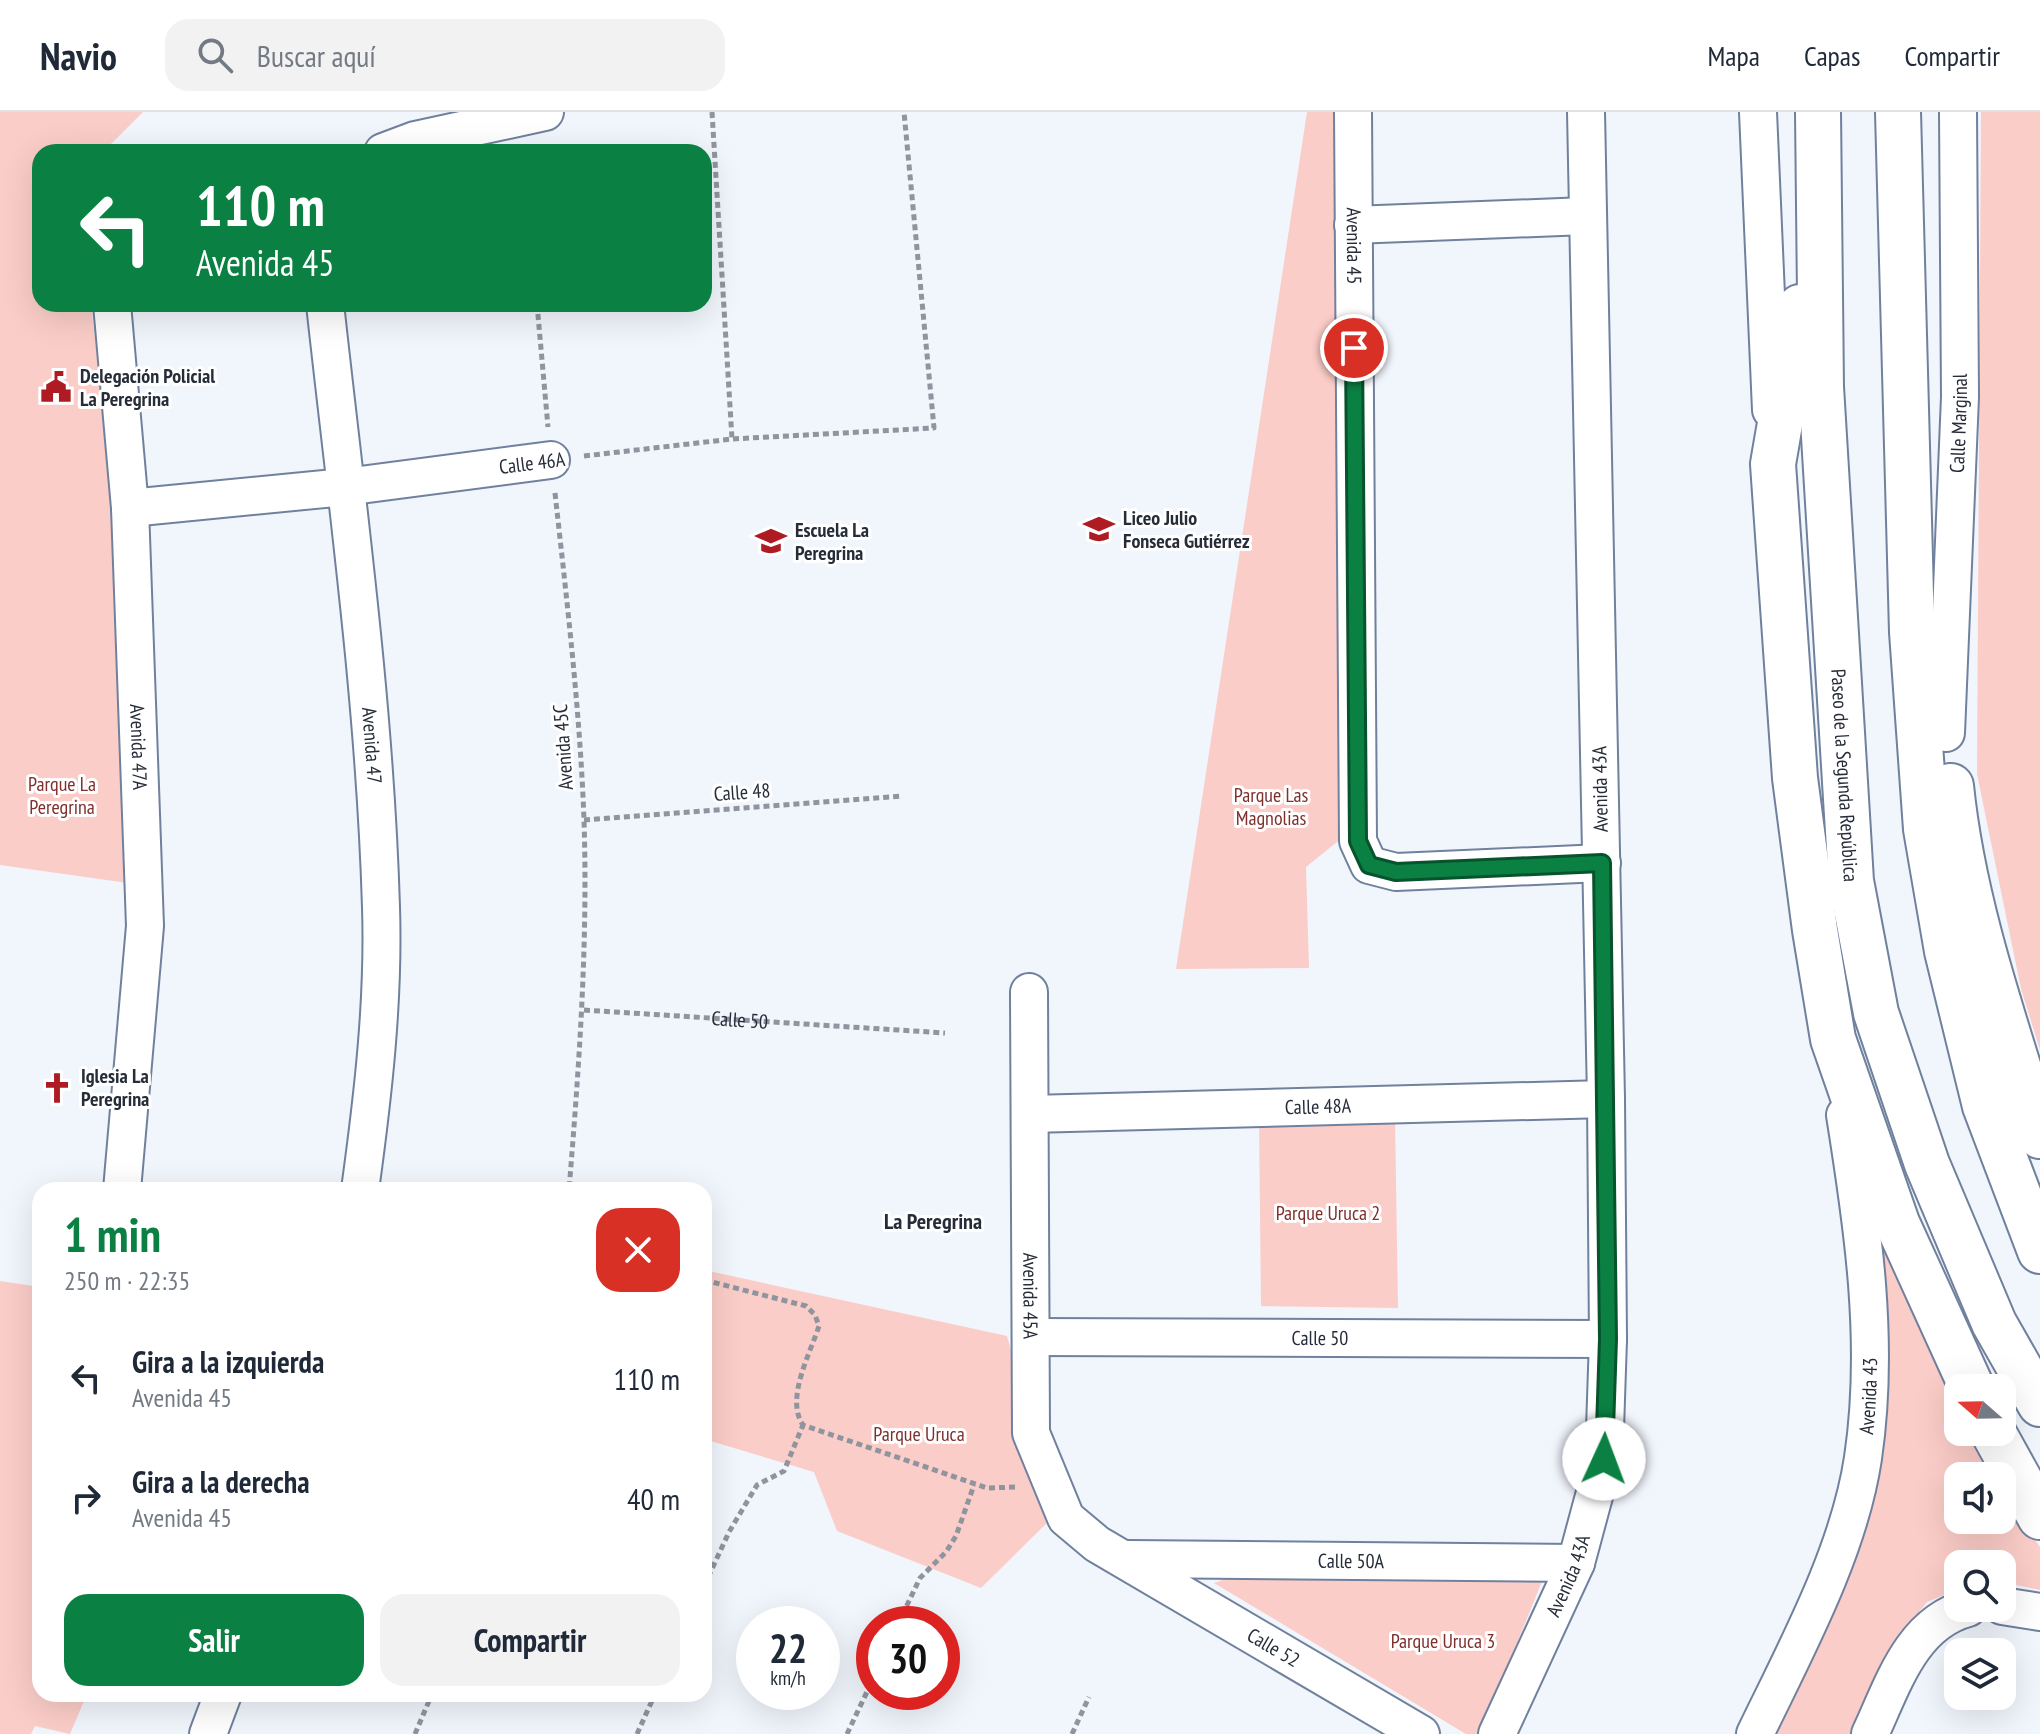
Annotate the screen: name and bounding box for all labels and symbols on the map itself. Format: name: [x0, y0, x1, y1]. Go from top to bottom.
street label: Avenida 45: [1341, 207, 1367, 285]
pin: [1320, 314, 1388, 382]
place label: Delegación Policial La Peregrina: [80, 363, 215, 412]
public building icon: Delegación Policial La Peregrina: [39, 370, 73, 404]
street label: Calle Marginal: [1944, 373, 1973, 473]
street label: Calle 46A: [498, 446, 567, 480]
place label: Liceo Julio Fonseca Gutiérrez: [1123, 505, 1250, 554]
school or university icon: Liceo Julio Fonseca Gutiérrez: [1082, 512, 1116, 546]
place label: Escuela La Peregrina: [795, 517, 869, 566]
school or university icon: Escuela La Peregrina: [754, 524, 788, 558]
street label: Paseo de la Segunda República: [1825, 668, 1864, 883]
street label: Avenida 45C: [547, 703, 579, 791]
street label: Avenida 47A: [124, 704, 153, 791]
street label: Avenida 47: [356, 706, 388, 785]
street label: Avenida 43A: [1586, 745, 1614, 832]
park label: Parque La Peregrina: [28, 771, 96, 820]
street label: Calle 48: [713, 777, 771, 807]
park label: Parque Las Magnolias: [1234, 782, 1309, 831]
street label: Calle 50: [711, 1005, 769, 1035]
place label: Iglesia La Peregrina: [81, 1063, 149, 1112]
church icon: Iglesia La Peregrina: [40, 1071, 74, 1105]
street label: Calle 48A: [1284, 1093, 1352, 1120]
park label: Parque Uruca 2: [1276, 1200, 1380, 1226]
district label: La Peregrina: [884, 1207, 982, 1235]
street label: Avenida 45A: [1017, 1253, 1044, 1340]
street label: Calle 50: [1292, 1325, 1348, 1351]
street label: Avenida 43: [1853, 1357, 1883, 1436]
north arrow: [1944, 1374, 2016, 1446]
position arrow: [1562, 1417, 1646, 1501]
park label: Parque Uruca: [873, 1421, 965, 1447]
street label: Avenida 43A: [1540, 1531, 1596, 1621]
street label: Calle 50A: [1318, 1548, 1385, 1574]
speed limit sign: 30: [856, 1606, 960, 1710]
street label: Calle 52: [1242, 1622, 1305, 1673]
park label: Parque Uruca 3: [1391, 1628, 1495, 1654]

